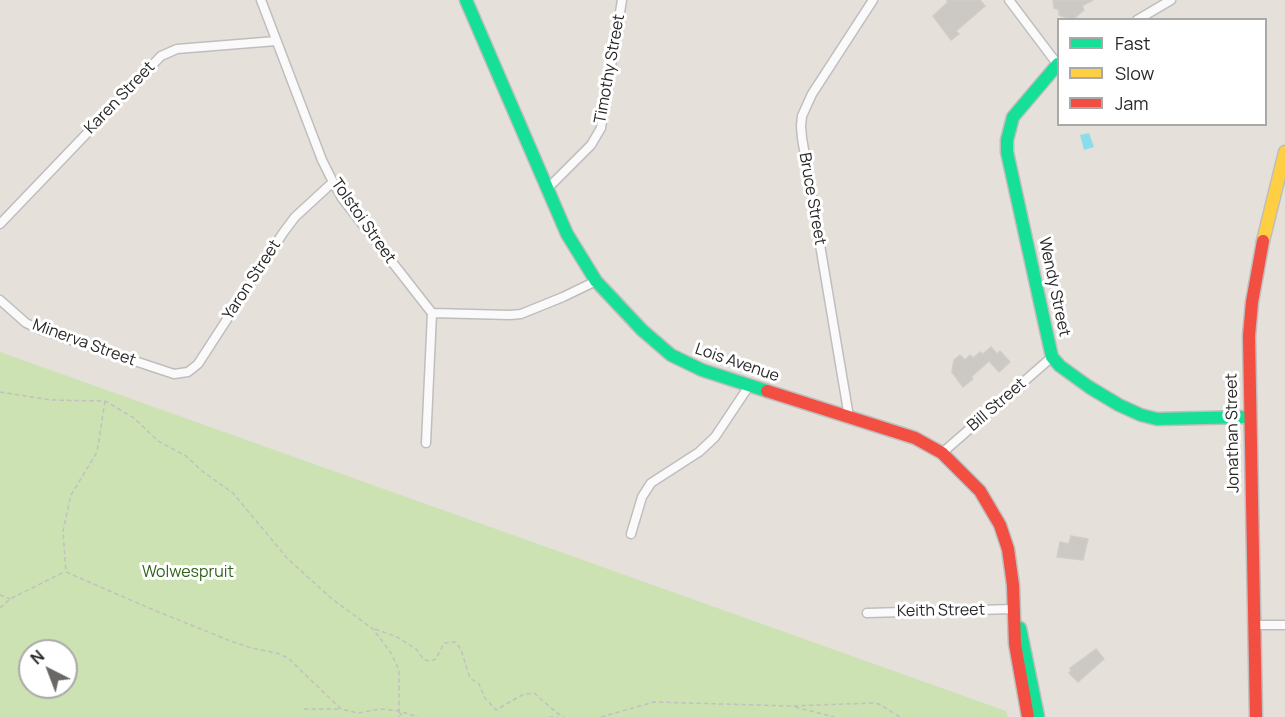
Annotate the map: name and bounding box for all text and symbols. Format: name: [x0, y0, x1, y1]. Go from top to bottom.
street label: Timothy Street: [591, 13, 629, 125]
legend: [1057, 18, 1267, 126]
text: Fast: [1115, 31, 1150, 55]
street label: Karen Street: [81, 58, 159, 138]
text: Slow: [1115, 61, 1154, 85]
text: Jam: [1115, 91, 1149, 115]
street label: Bruce Street: [794, 151, 830, 247]
street label: Tolstoi Street: [327, 175, 399, 267]
street label: Yaron Street: [219, 236, 285, 324]
street label: Wendy Street: [1034, 236, 1074, 338]
street label: Minerva Street: [30, 315, 138, 371]
street label: Lois Avenue: [692, 340, 782, 386]
street label: Jonathan Street: [1222, 373, 1244, 493]
street label: Bill Street: [964, 374, 1030, 436]
park label: Wolwespruit: [142, 563, 234, 583]
street label: Keith Street: [897, 601, 985, 621]
north arrow: [18, 639, 78, 699]
text: N: [26, 645, 49, 669]

